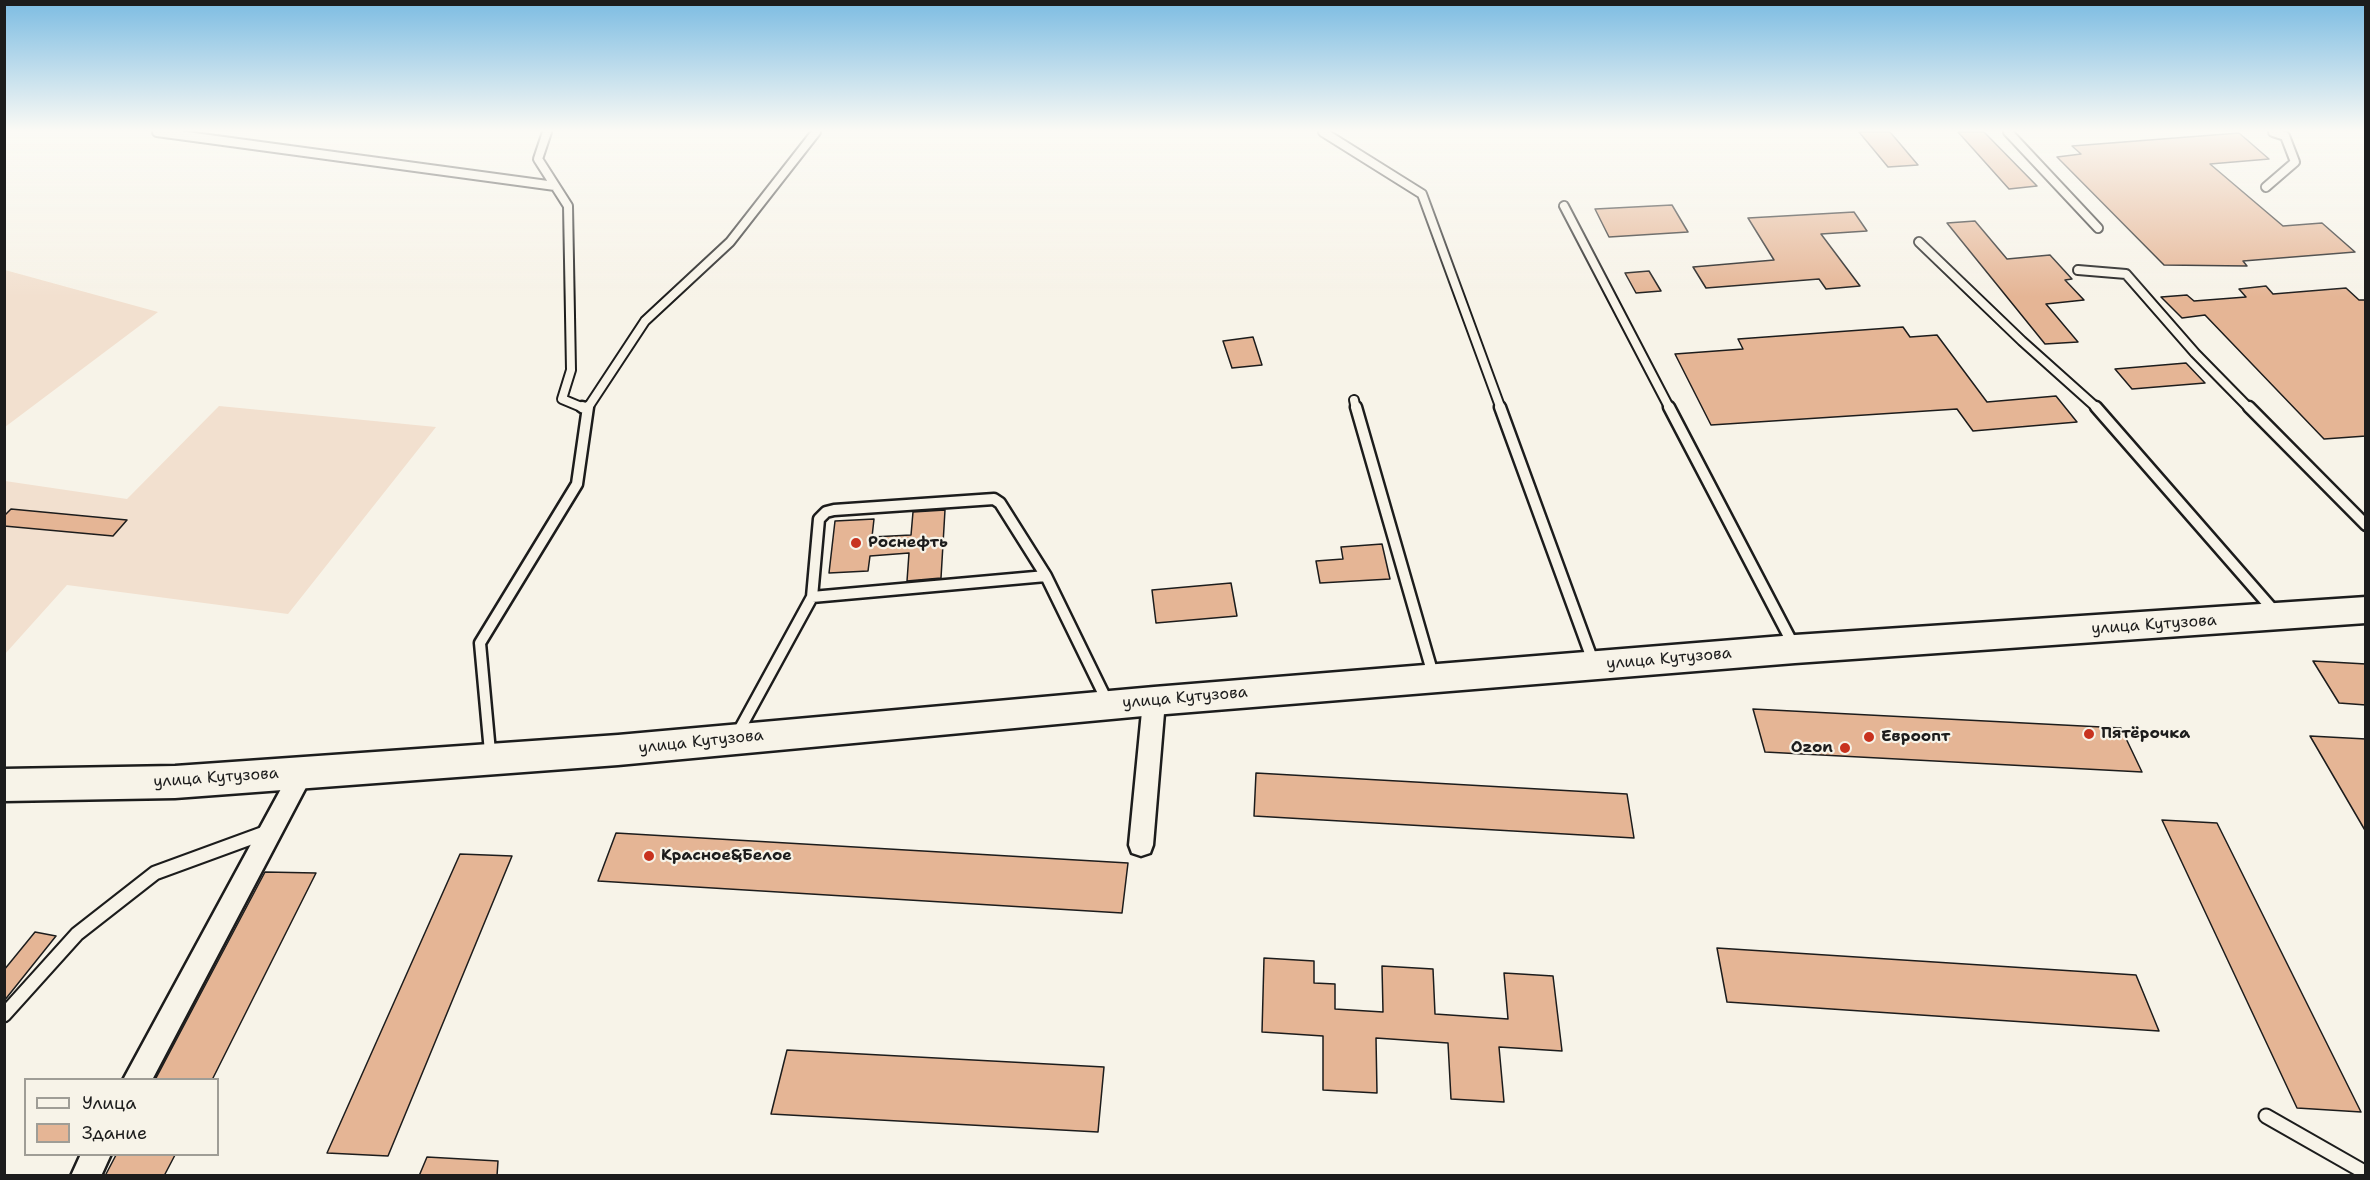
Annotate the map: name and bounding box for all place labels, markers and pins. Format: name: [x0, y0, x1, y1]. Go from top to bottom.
place label: Роснефть: [868, 533, 948, 553]
marker: Роснефть: [849, 536, 863, 550]
place label: Пятёрочка: [2101, 724, 2190, 744]
place label: Евроопт: [1881, 727, 1950, 747]
marker: Пятёрочка: [2082, 727, 2096, 741]
marker: Евроопт: [1862, 730, 1876, 744]
place label: Ozon: [1791, 738, 1833, 758]
marker: Ozon: [1838, 741, 1852, 755]
place label: Красное&Белое: [661, 846, 792, 866]
marker: Красное&Белое: [642, 849, 656, 863]

